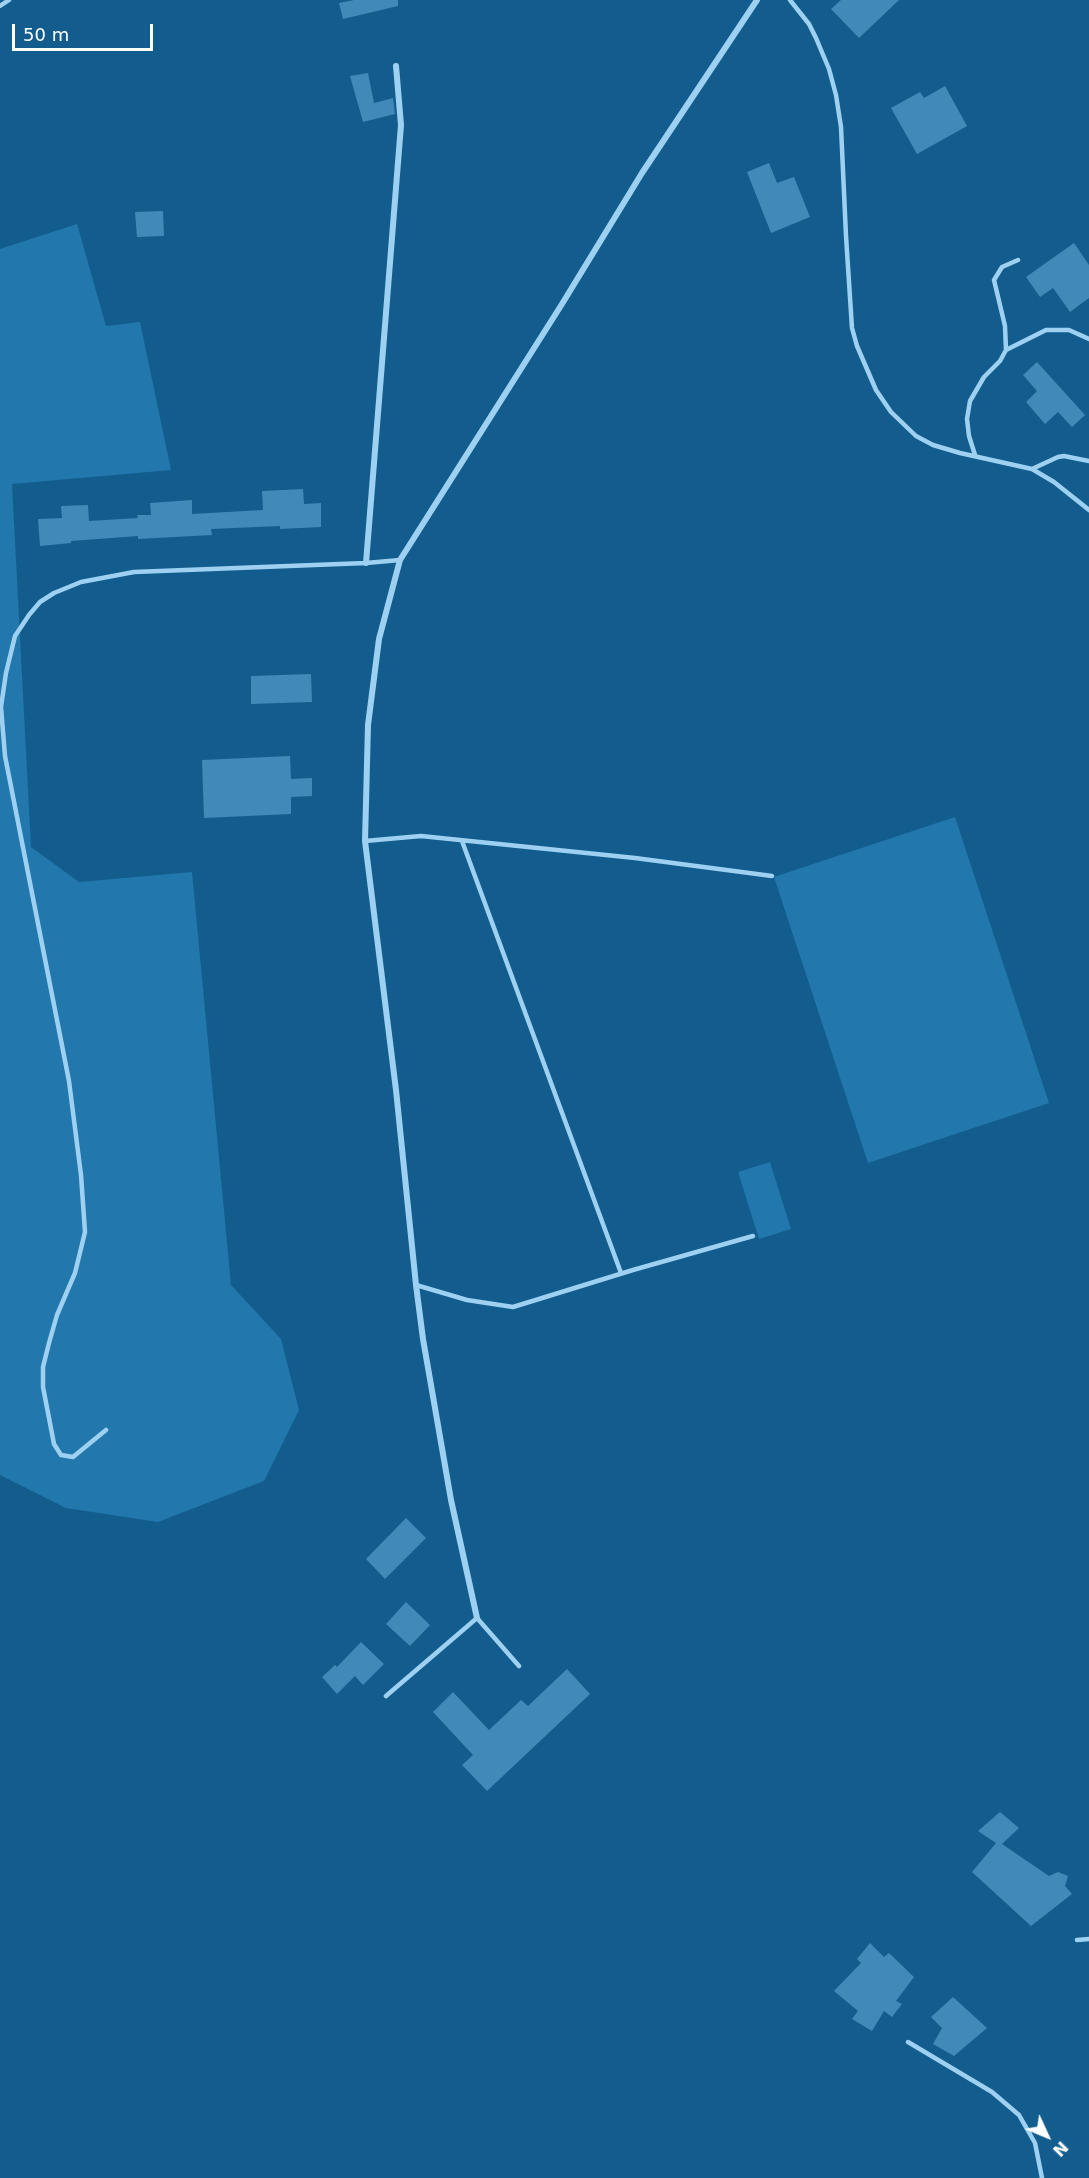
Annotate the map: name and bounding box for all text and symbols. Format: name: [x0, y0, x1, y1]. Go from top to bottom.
scale bar: [15, 12, 156, 50]
text: 50 m: [23, 24, 69, 45]
north arrow: [1017, 2106, 1077, 2166]
text: N: [1049, 2137, 1072, 2160]

